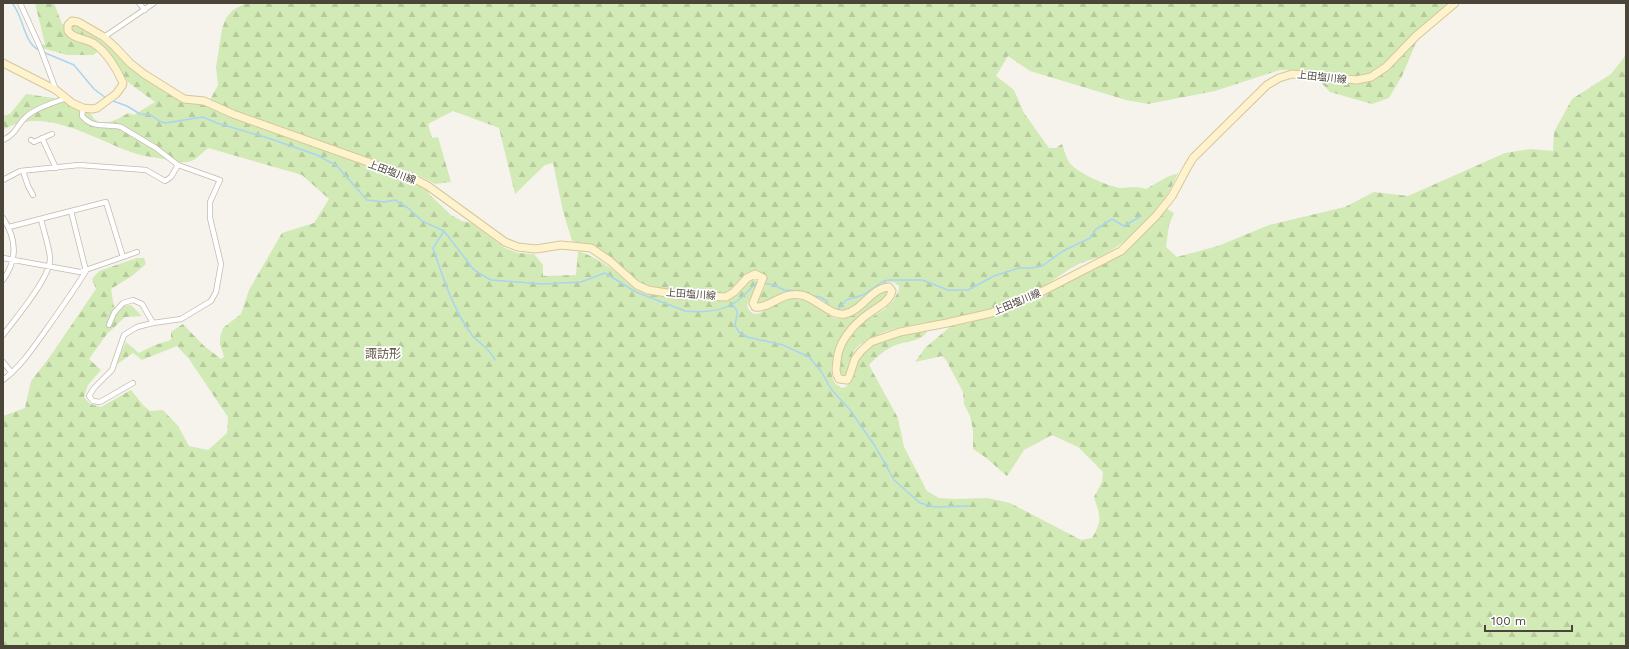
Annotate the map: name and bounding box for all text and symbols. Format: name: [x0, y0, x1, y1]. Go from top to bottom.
street label: 上田塩川線: [1297, 69, 1347, 85]
street label: 上田塩川線: [367, 158, 417, 186]
street label: 上田塩川線: [666, 287, 716, 301]
street label: 上田塩川線: [992, 287, 1042, 317]
district label: 諏訪形: [365, 347, 401, 361]
scale bar: [1485, 607, 1572, 633]
text: 100 m: [1491, 614, 1526, 628]

